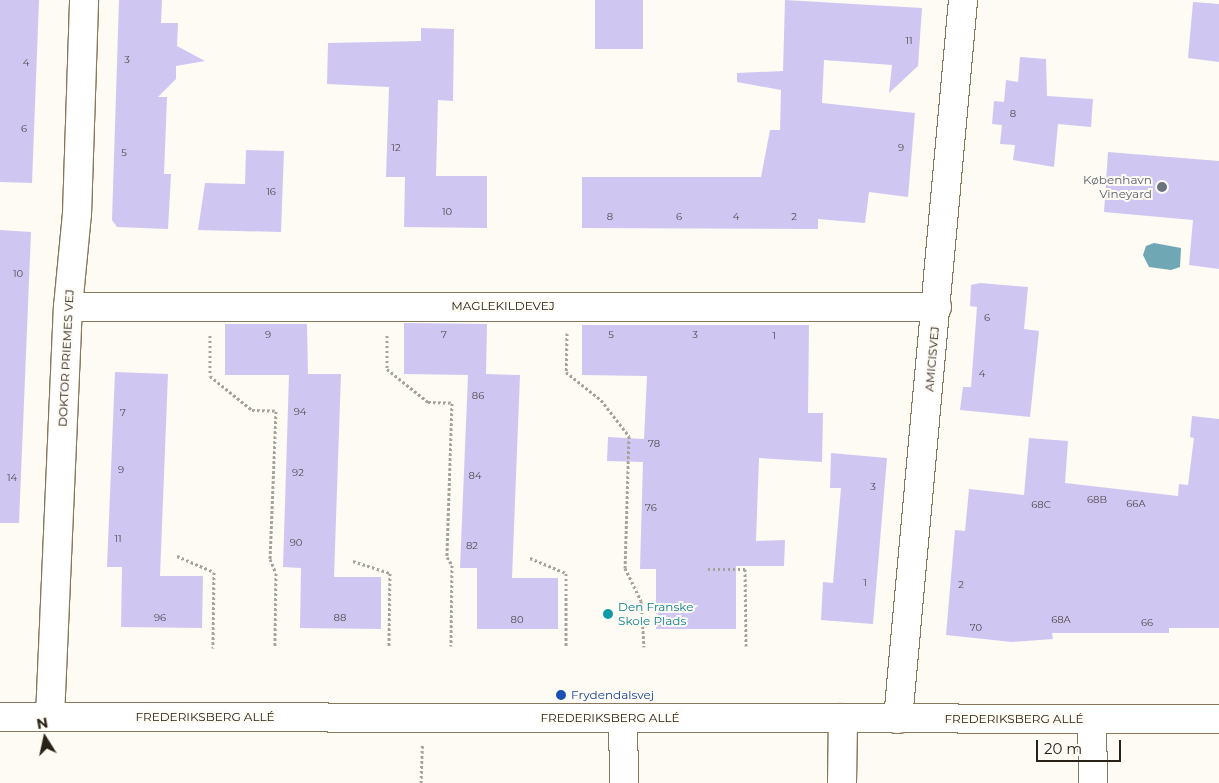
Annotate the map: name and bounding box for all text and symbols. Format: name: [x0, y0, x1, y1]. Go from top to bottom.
house number: 11: [905, 35, 913, 47]
house number: 3: [124, 54, 130, 66]
house number: 4: [23, 57, 29, 69]
house number: 8: [1010, 108, 1016, 120]
house number: 6: [21, 123, 27, 135]
house number: 12: [391, 142, 401, 154]
house number: 9: [898, 142, 904, 154]
house number: 5: [121, 147, 127, 159]
place label: København Vineyard: [1083, 173, 1152, 201]
marker: København Vineyard: [1156, 181, 1168, 193]
house number: 16: [266, 186, 276, 198]
house number: 10: [442, 206, 452, 218]
house number: 8: [607, 211, 613, 223]
house number: 6: [676, 211, 682, 223]
house number: 4: [733, 211, 739, 223]
house number: 2: [791, 211, 797, 223]
house number: 10: [13, 268, 23, 280]
street label: DOKTOR PRIEMES VEJ: [55, 289, 77, 427]
street label: MAGLEKILDEVEJ: [451, 299, 555, 313]
house number: 6: [984, 312, 990, 324]
street label: AMICISVEJ: [922, 326, 942, 392]
house number: 9: [265, 329, 271, 341]
house number: 7: [441, 329, 447, 341]
house number: 5: [608, 329, 614, 341]
house number: 3: [692, 329, 698, 341]
house number: 1: [772, 330, 776, 342]
house number: 4: [979, 368, 985, 380]
house number: 86: [472, 390, 484, 402]
house number: 94: [294, 406, 306, 418]
house number: 7: [120, 407, 126, 419]
house number: 78: [648, 438, 660, 450]
house number: 9: [118, 464, 124, 476]
house number: 92: [292, 467, 304, 479]
house number: 84: [469, 470, 481, 482]
house number: 14: [7, 472, 17, 484]
house number: 3: [870, 481, 876, 493]
house number: 68B: [1087, 494, 1107, 506]
house number: 66A: [1126, 498, 1146, 510]
house number: 68C: [1031, 499, 1051, 511]
house number: 76: [645, 502, 657, 514]
house number: 11: [114, 533, 122, 545]
house number: 90: [290, 537, 302, 549]
house number: 82: [466, 540, 478, 552]
house number: 1: [863, 577, 867, 589]
house number: 2: [958, 579, 964, 591]
place label: Den Franske Skole Plads: [618, 600, 693, 628]
marker: Den Franske Skole Plads: [602, 608, 614, 620]
house number: 96: [154, 612, 166, 624]
house number: 88: [334, 612, 346, 624]
house number: 80: [511, 614, 523, 626]
house number: 68A: [1051, 614, 1071, 626]
house number: 66: [1141, 617, 1153, 629]
house number: 70: [970, 622, 982, 634]
place label: Frydendalsvej: [571, 688, 654, 702]
marker: Frydendalsvej: [555, 689, 567, 701]
street label: FREDERIKSBERG ALLÉ: [135, 710, 275, 724]
street label: FREDERIKSBERG ALLÉ: [540, 711, 680, 725]
street label: FREDERIKSBERG ALLÉ: [944, 712, 1084, 726]
north arrow: [20, 713, 70, 763]
text: N: [35, 713, 50, 733]
scale bar: [1039, 730, 1124, 762]
text: 20 m: [1044, 739, 1082, 758]

